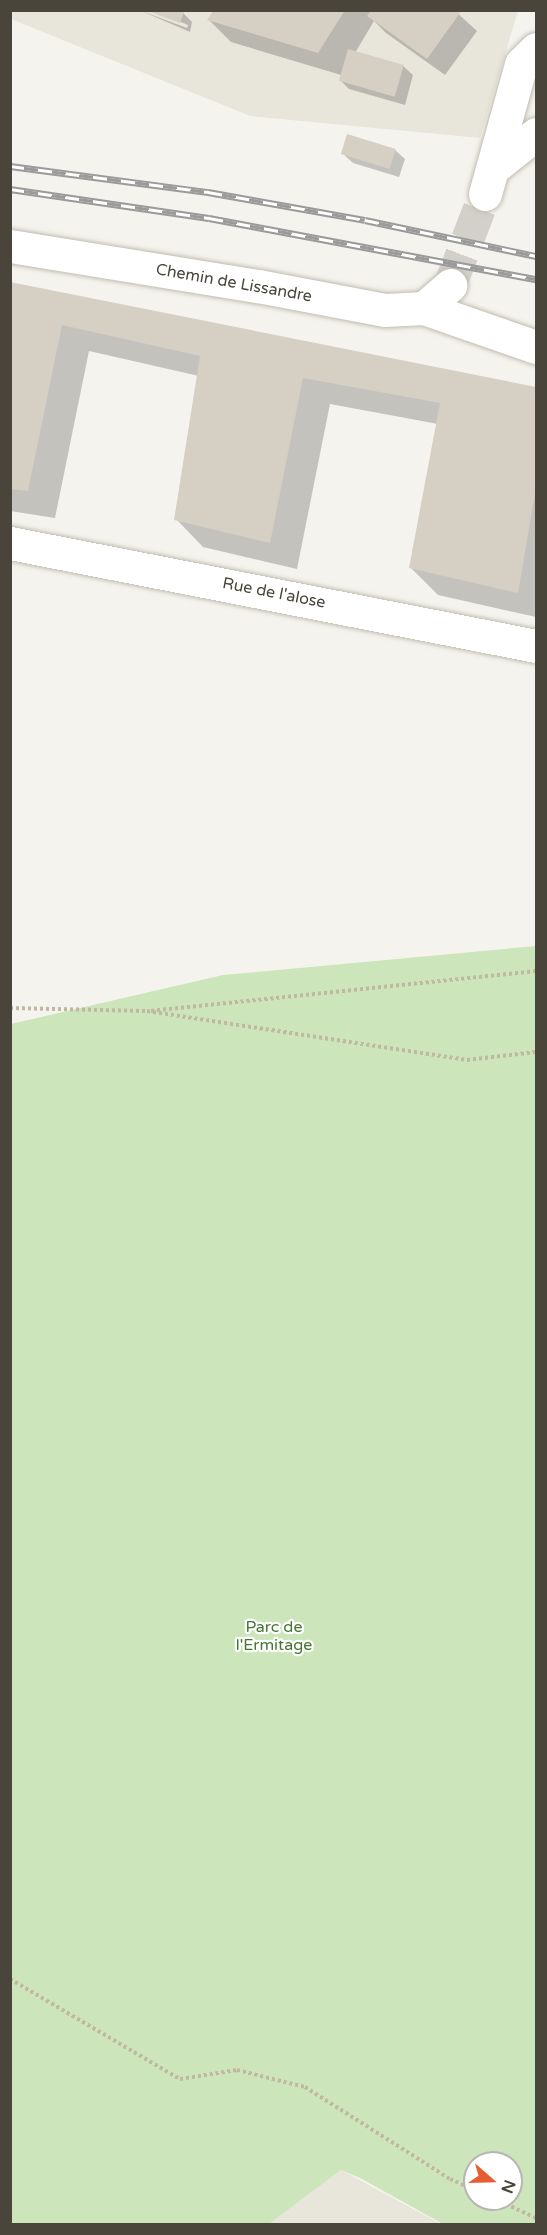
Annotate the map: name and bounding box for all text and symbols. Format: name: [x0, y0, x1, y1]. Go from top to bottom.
street label: Chemin de Lissandre: [154, 260, 314, 306]
street label: Rue de l'alose: [221, 574, 327, 612]
park label: Parc de l'Ermitage: [236, 1617, 312, 1655]
north arrow: [463, 2151, 523, 2211]
text: N: [496, 2177, 520, 2196]

